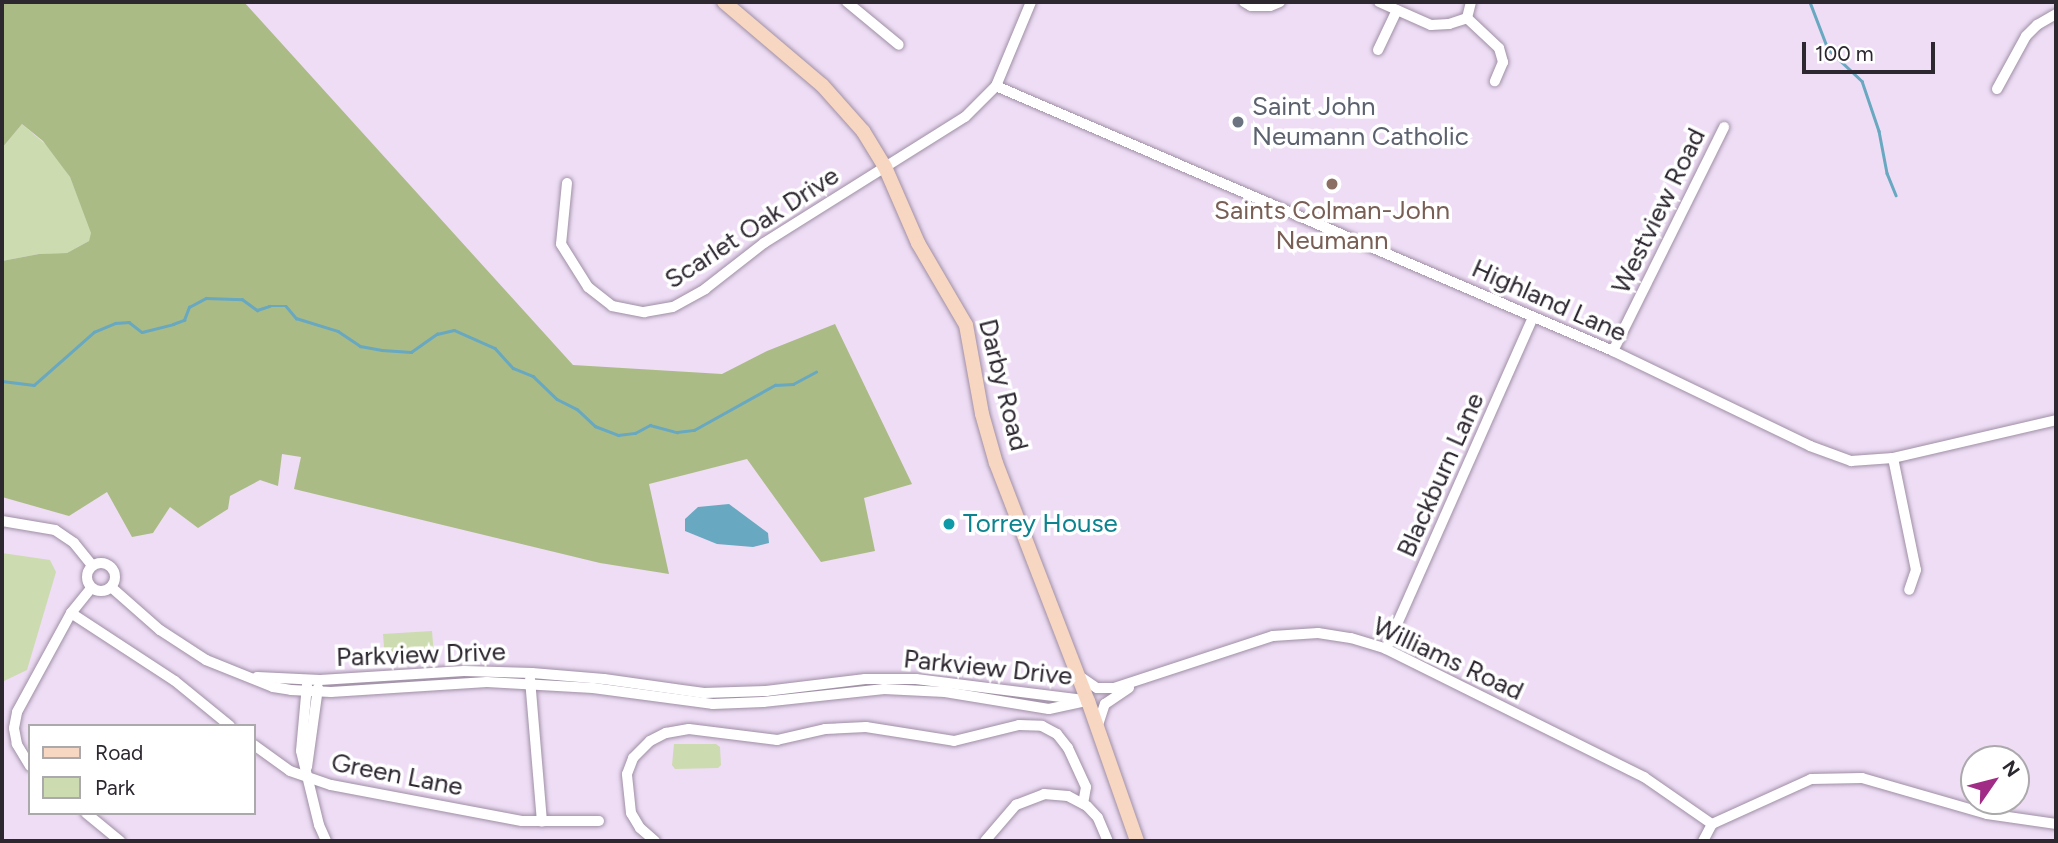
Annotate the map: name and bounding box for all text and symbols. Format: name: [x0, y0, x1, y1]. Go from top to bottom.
scale bar: [1806, 28, 1939, 72]
text: 100 m: [1815, 41, 1874, 66]
place label: Saint John Neumann Catholic: [1252, 91, 1469, 152]
marker: Saint John Neumann Catholic: [1230, 114, 1246, 130]
street label: Westview Road: [1606, 123, 1712, 299]
street label: Scarlet Oak Drive: [659, 160, 845, 296]
marker: Saints Colman-John Neumann: [1324, 176, 1340, 192]
place label: Saints Colman-John Neumann: [1214, 195, 1450, 256]
street label: Highland Lane: [1467, 253, 1631, 349]
street label: Darby Road: [972, 316, 1034, 454]
street label: Blackburn Lane: [1391, 388, 1491, 562]
place label: Torrey House: [963, 508, 1118, 540]
marker: Torrey House: [941, 516, 957, 532]
street label: Williams Road: [1368, 611, 1528, 707]
street label: Parkview Drive: [336, 636, 506, 674]
street label: Parkview Drive: [902, 644, 1074, 692]
legend: [28, 724, 256, 815]
text: Road: [95, 740, 143, 765]
north arrow: [1960, 745, 2030, 815]
street label: Green Lane: [329, 747, 465, 803]
text: N: [1997, 756, 2025, 781]
text: Park: [95, 775, 135, 800]

